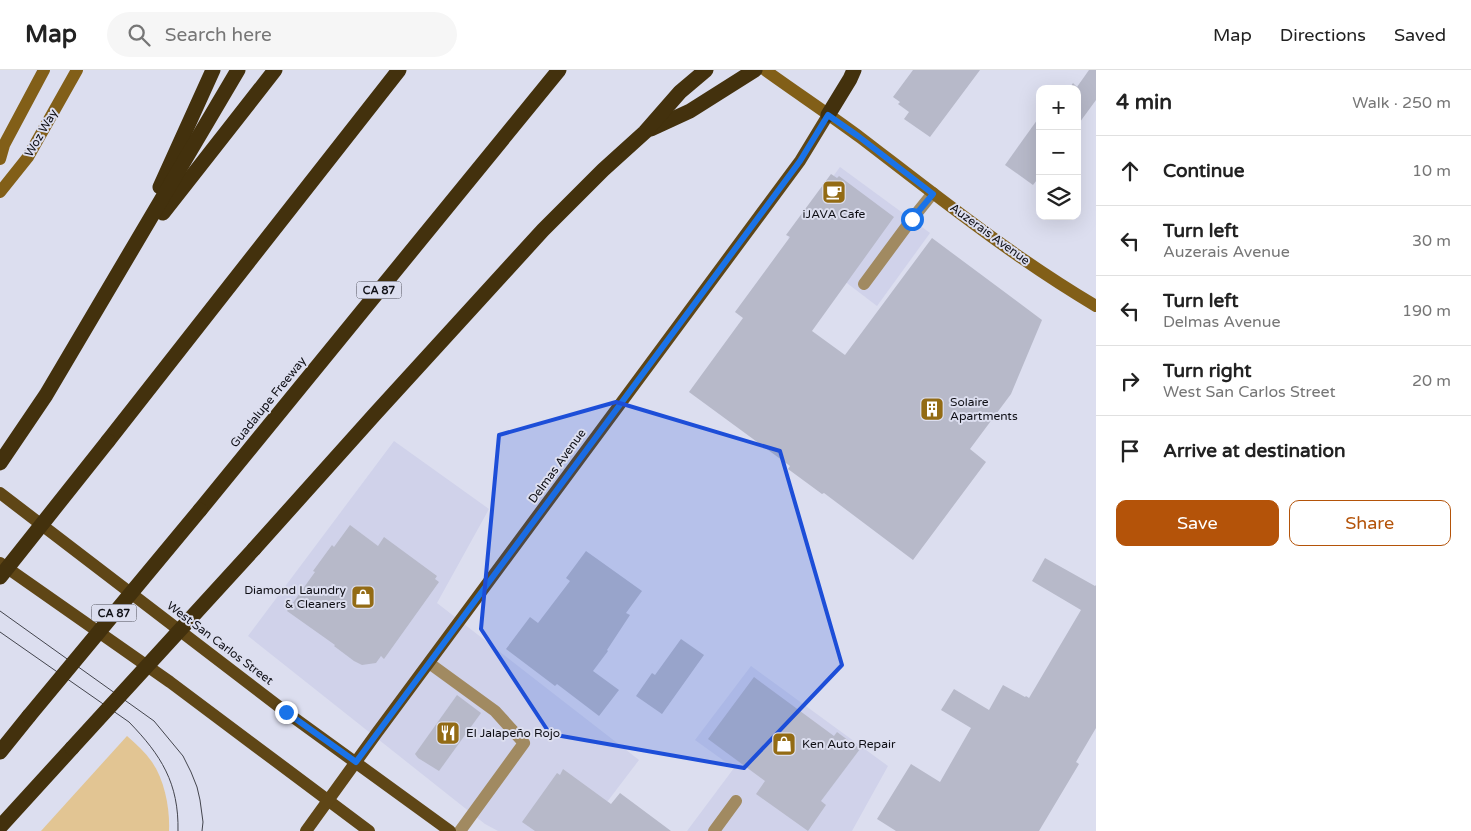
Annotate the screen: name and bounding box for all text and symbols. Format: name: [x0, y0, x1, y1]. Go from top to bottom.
search box: [107, 12, 457, 57]
text: Map: [25, 20, 77, 49]
icon: search: [125, 21, 153, 49]
text: Search here: [165, 24, 272, 46]
text: Map: [1213, 24, 1252, 46]
text: Directions: [1280, 24, 1366, 46]
text: Saved: [1394, 24, 1446, 46]
map controls: [1036, 85, 1081, 220]
button: +: [1036, 85, 1081, 130]
text: 4 min: [1116, 90, 1172, 115]
text: Walk · 250 m: [1352, 93, 1451, 113]
street label: Woz Way: [22, 106, 61, 159]
button: −: [1036, 130, 1081, 175]
icon: ahead: [1116, 157, 1144, 185]
text: Continue: [1163, 160, 1245, 182]
text: 10 m: [1412, 161, 1451, 181]
button: layers: [1036, 175, 1081, 220]
cafe icon: iJAVA Cafe: [821, 179, 847, 205]
street label: Auzerais Avenue: [947, 200, 1033, 268]
place label: iJAVA Cafe: [803, 207, 866, 221]
route start: [901, 208, 924, 231]
text: Turn left: [1163, 220, 1239, 242]
icon: left: [1116, 227, 1144, 255]
text: 30 m: [1412, 231, 1451, 251]
text: Auzerais Avenue: [1163, 242, 1290, 262]
road number: CA 87: [356, 282, 402, 298]
text: Turn left: [1163, 290, 1239, 312]
icon: left: [1116, 297, 1144, 325]
text: 190 m: [1402, 301, 1451, 321]
text: Delmas Avenue: [1163, 312, 1281, 332]
street label: Guadalupe Freeway: [227, 353, 309, 450]
text: Turn right: [1163, 360, 1251, 382]
icon: right: [1116, 367, 1144, 395]
text: 20 m: [1412, 371, 1451, 391]
text: West San Carlos Street: [1163, 382, 1336, 402]
place label: Solaire Apartments: [950, 395, 1018, 423]
building icon: Solaire Apartments: [919, 396, 945, 422]
street label: Delmas Avenue: [525, 426, 589, 506]
icon: arrive: [1116, 437, 1144, 465]
text: Arrive at destination: [1163, 440, 1346, 462]
button: Save: [1116, 500, 1279, 546]
button: Share: [1289, 500, 1451, 546]
place label: Diamond Laundry & Cleaners: [244, 583, 347, 611]
shop icon: Diamond Laundry & Cleaners: [350, 584, 376, 610]
street label: West San Carlos Street: [164, 598, 276, 688]
road number: CA 87: [92, 604, 136, 622]
route end: [275, 701, 298, 724]
restaurant icon: El Jalapeño Rojo: [435, 720, 461, 746]
place label: El Jalapeño Rojo: [466, 726, 560, 740]
shop icon: Ken Auto Repair: [771, 731, 797, 757]
place label: Ken Auto Repair: [802, 737, 896, 751]

